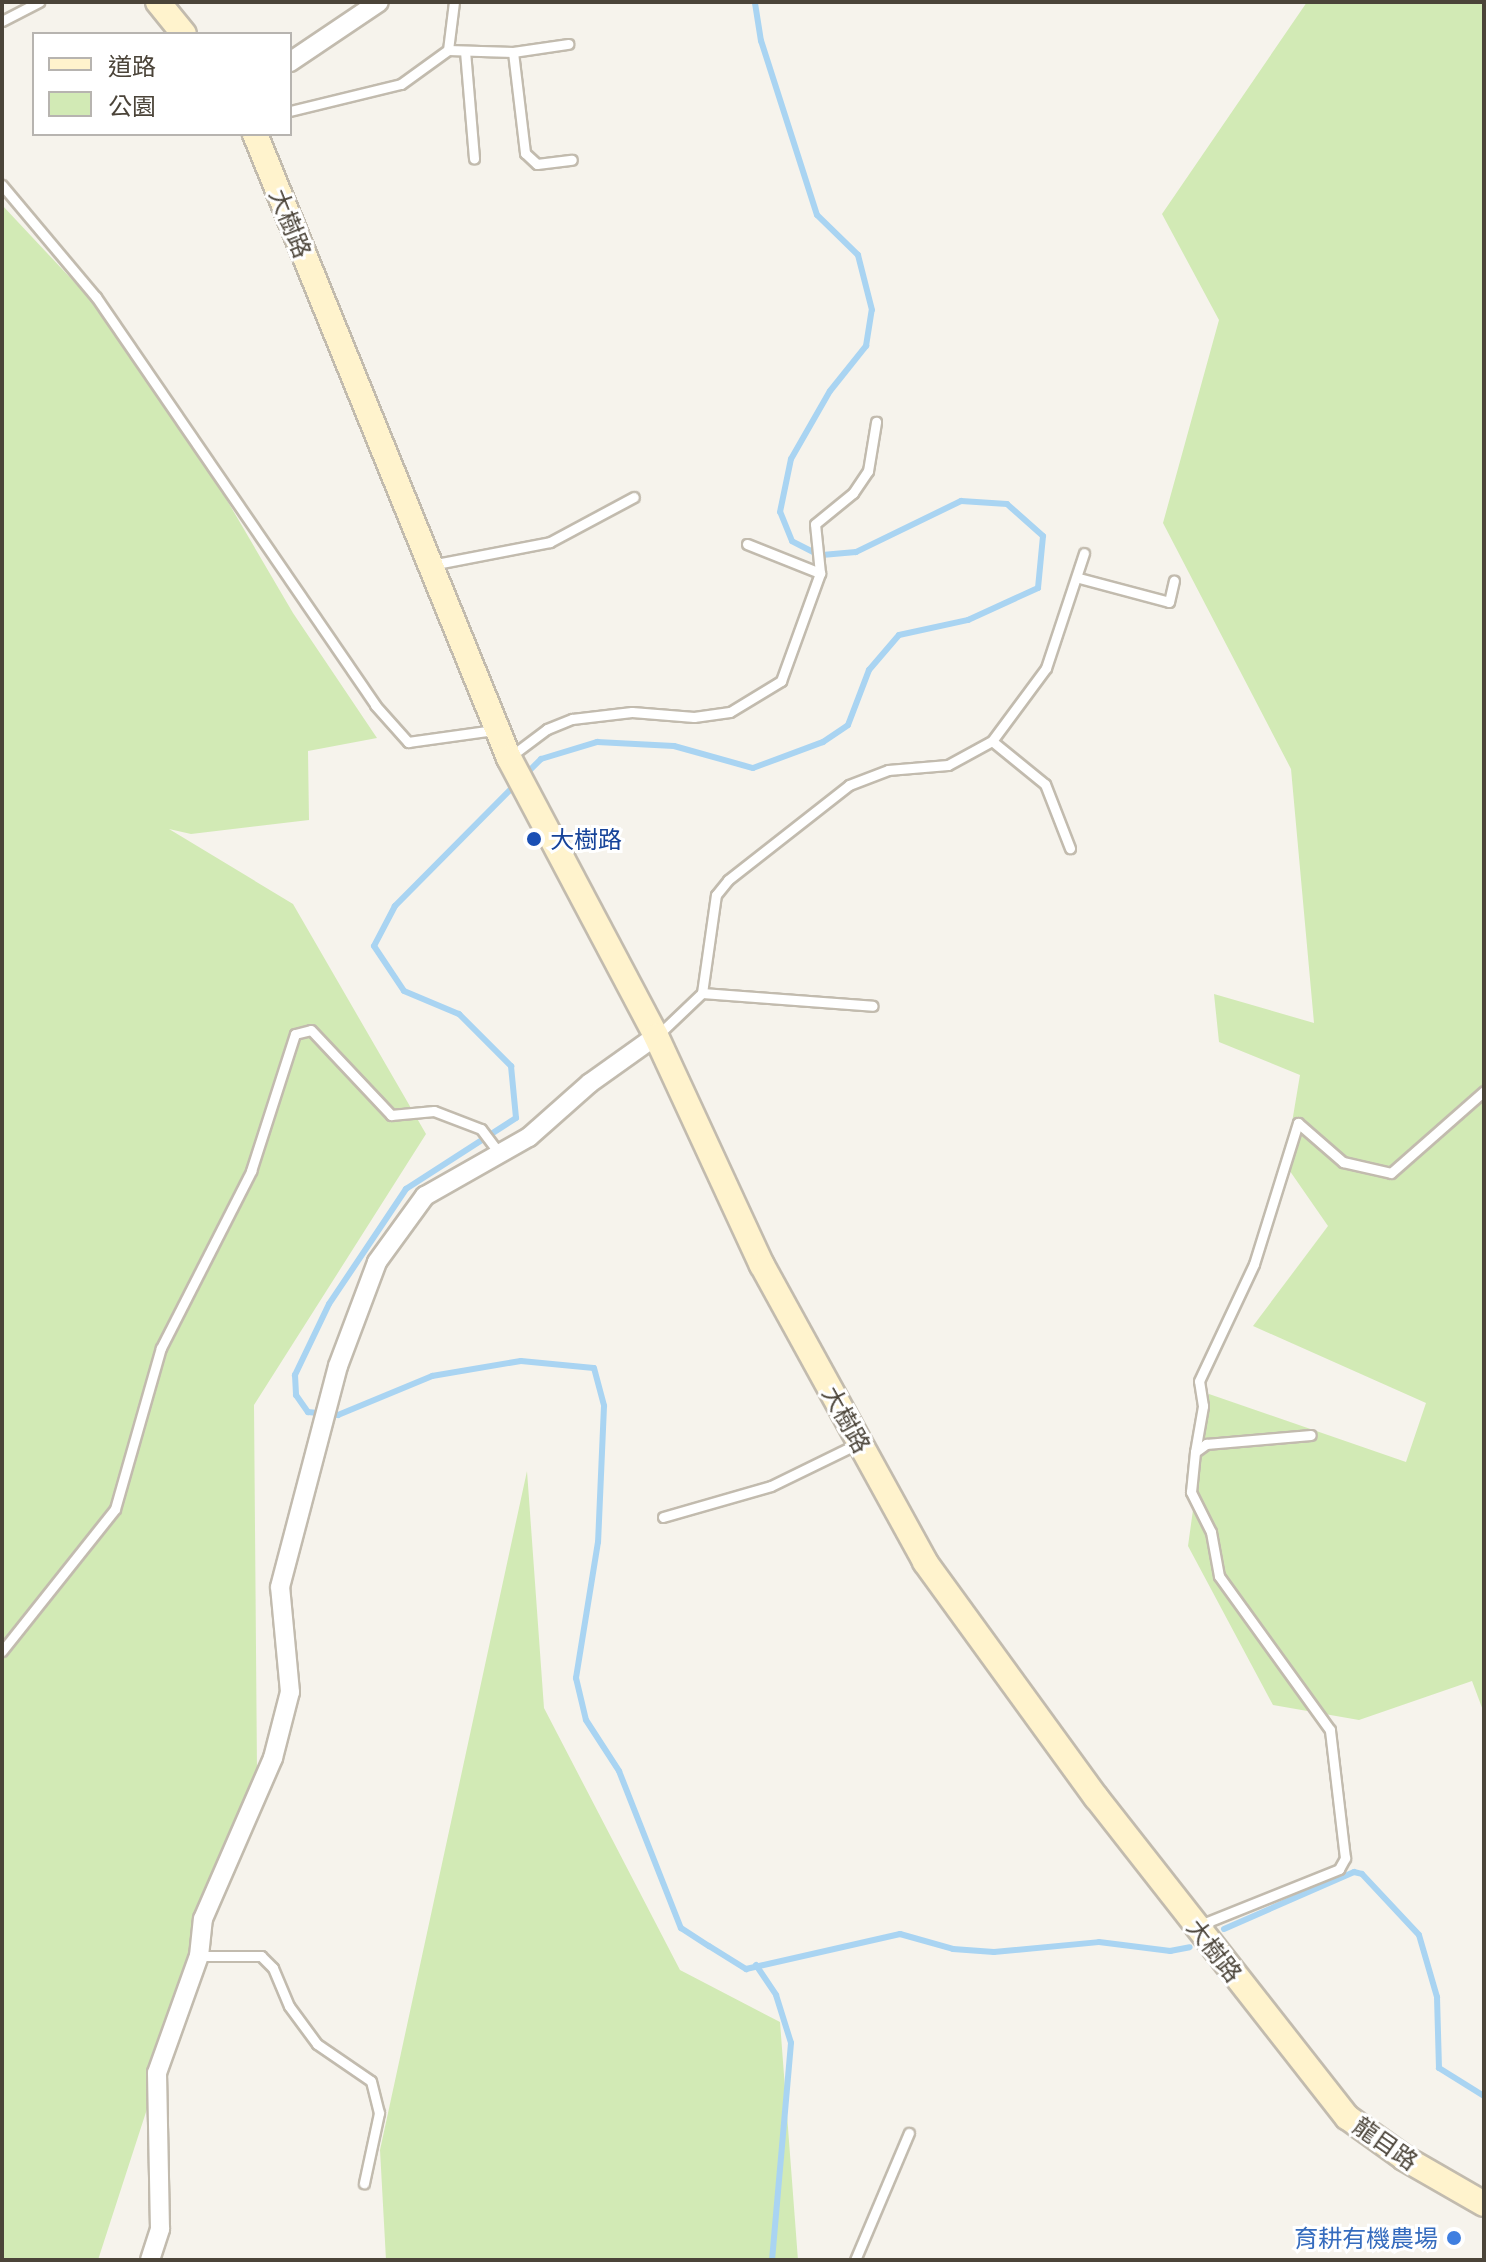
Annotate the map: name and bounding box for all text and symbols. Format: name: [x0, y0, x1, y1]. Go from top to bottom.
legend: [32, 32, 292, 136]
text: 道路: [108, 49, 156, 82]
text: 公園: [108, 89, 156, 122]
street label: 大樹路: [264, 184, 318, 262]
place label: 大樹路: [550, 825, 622, 853]
marker: 大樹路: [525, 830, 543, 848]
street label: 大樹路: [817, 1381, 877, 1457]
street label: 大樹路: [1181, 1913, 1249, 1987]
street label: 龍目路: [1348, 2111, 1424, 2175]
place label: 育耕有機農場: [1294, 2224, 1438, 2252]
marker: 育耕有機農場: [1445, 2229, 1463, 2247]

